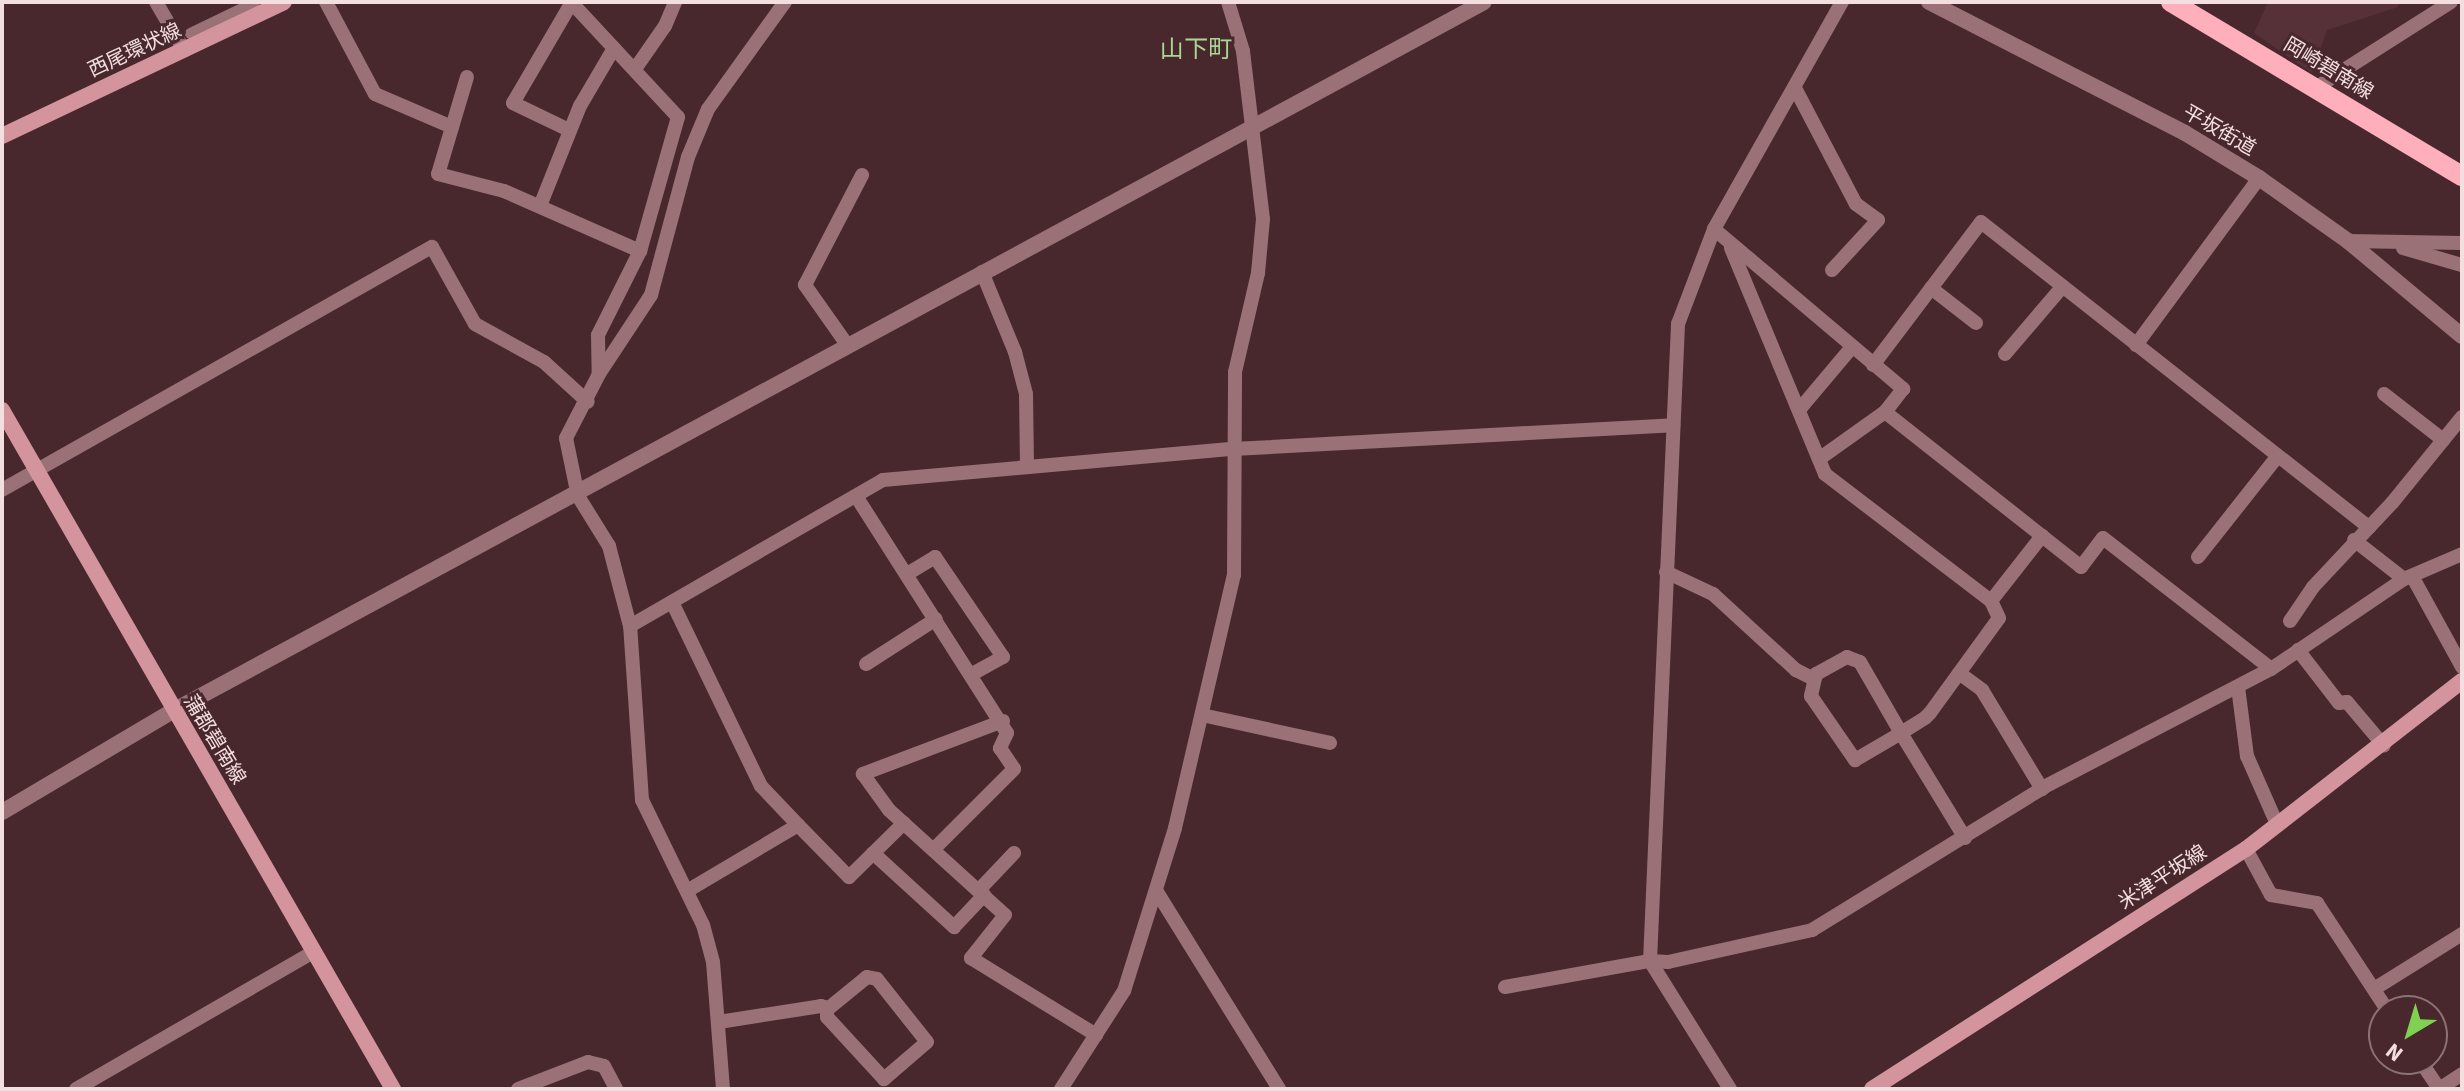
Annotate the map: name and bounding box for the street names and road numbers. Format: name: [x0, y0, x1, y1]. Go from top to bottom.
street label: 西尾環状線: [85, 19, 185, 83]
street label: 岡崎碧南線: [2279, 33, 2377, 105]
street label: 平坂街道: [2178, 101, 2260, 161]
street label: 蒲郡碧南線: [178, 691, 250, 789]
street label: 米津平坂線: [2115, 841, 2211, 915]

